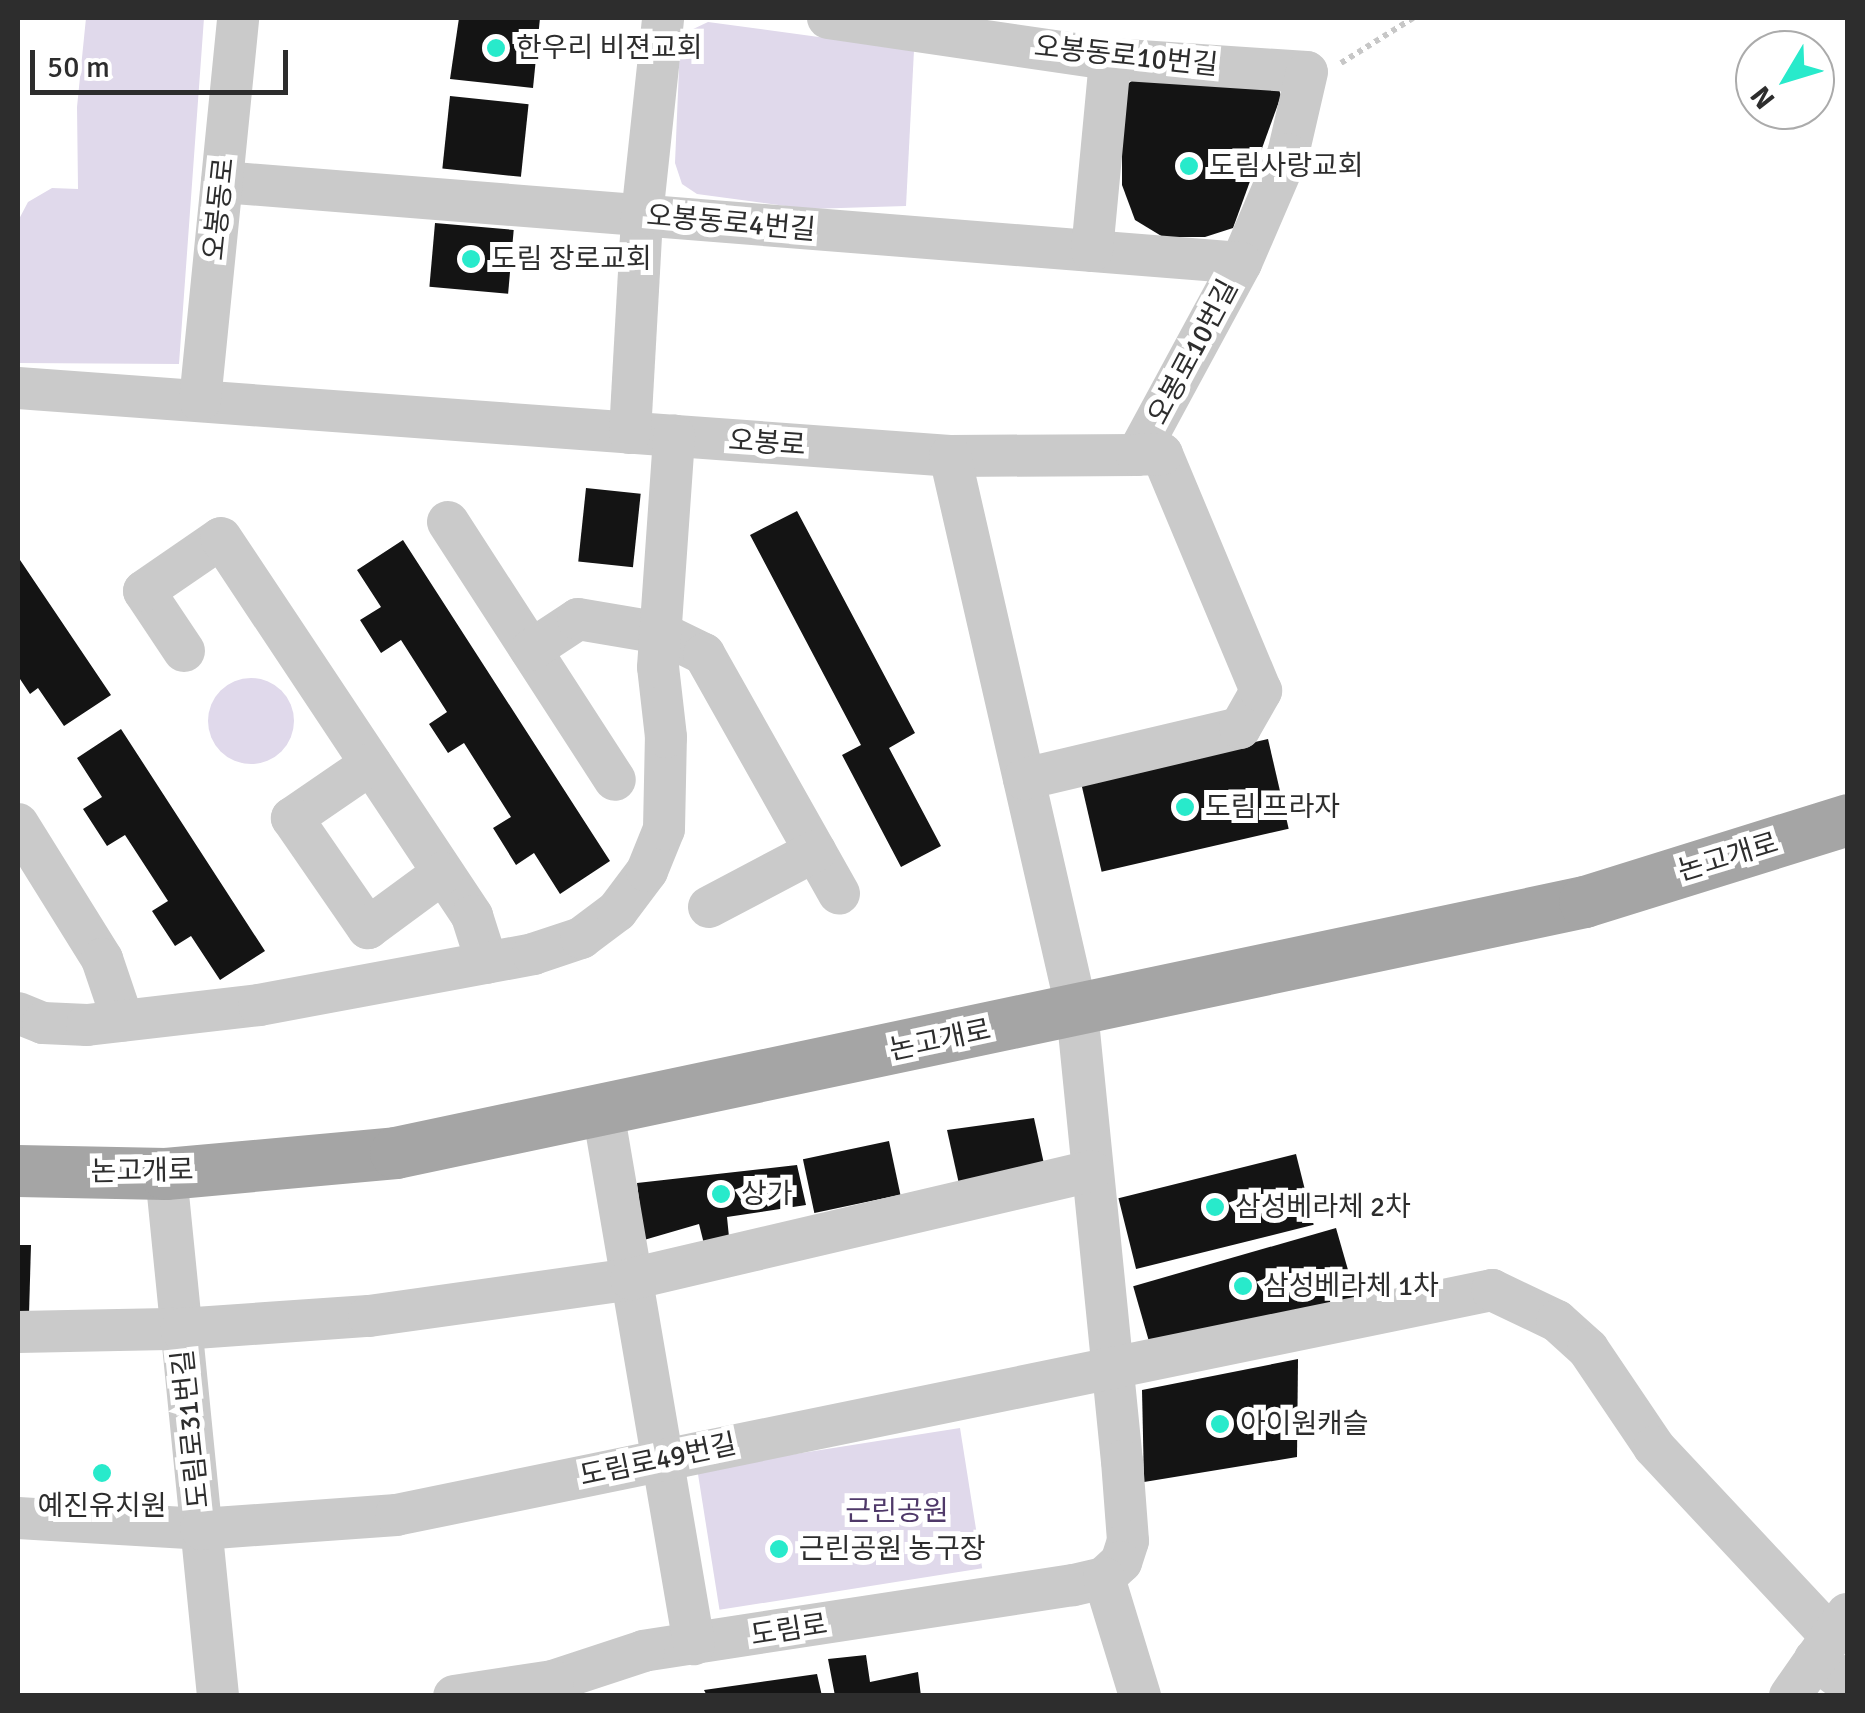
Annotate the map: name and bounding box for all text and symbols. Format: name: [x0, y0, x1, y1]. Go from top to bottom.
scale bar: [35, 30, 292, 92]
street label: 오봉동로10번길: [1032, 30, 1220, 82]
north arrow: [1735, 30, 1835, 130]
place label: 한우리 비젼교회: [516, 31, 702, 65]
marker: 한우리 비젼교회: [485, 37, 507, 59]
text: 50 m: [47, 49, 110, 86]
text: N: [1744, 79, 1782, 115]
place label: 도림사랑교회: [1209, 149, 1364, 183]
marker: 도림사랑교회: [1178, 155, 1200, 177]
street label: 오봉동로: [197, 156, 241, 262]
street label: 오봉동로4번길: [645, 199, 817, 247]
place label: 도림 장로교회: [491, 242, 652, 276]
marker: 도림 장로교회: [460, 248, 482, 270]
street label: 오봉로10번길: [1141, 274, 1245, 430]
street label: 오봉로: [727, 424, 807, 462]
place label: 도림 프라자: [1205, 790, 1340, 824]
marker: 도림 프라자: [1174, 796, 1196, 818]
street label: 논고개로: [1674, 826, 1782, 888]
street label: 논고개로: [886, 1013, 994, 1067]
street label: 논고개로: [90, 1153, 194, 1189]
place label: 상가: [741, 1177, 793, 1211]
marker: 상가: [710, 1183, 732, 1205]
place label: 삼성베라체 2차: [1235, 1190, 1411, 1224]
marker: 삼성베라체 2차: [1204, 1196, 1226, 1218]
place label: 삼성베라체 1차: [1263, 1269, 1439, 1303]
marker: 삼성베라체 1차: [1232, 1275, 1254, 1297]
street label: 도림로31번길: [166, 1348, 216, 1510]
place label: 아이원캐슬: [1240, 1407, 1369, 1441]
marker: 아이원캐슬: [1209, 1413, 1231, 1435]
street label: 도림로49번길: [577, 1427, 739, 1493]
marker: 예진유치원: [91, 1462, 113, 1484]
place label: 예진유치원: [38, 1489, 166, 1523]
park label: 근린공원: [845, 1494, 949, 1528]
place label: 근린공원 농구장: [799, 1532, 985, 1566]
marker: 근린공원 농구장: [768, 1538, 790, 1560]
street label: 도림로: [748, 1607, 830, 1653]

